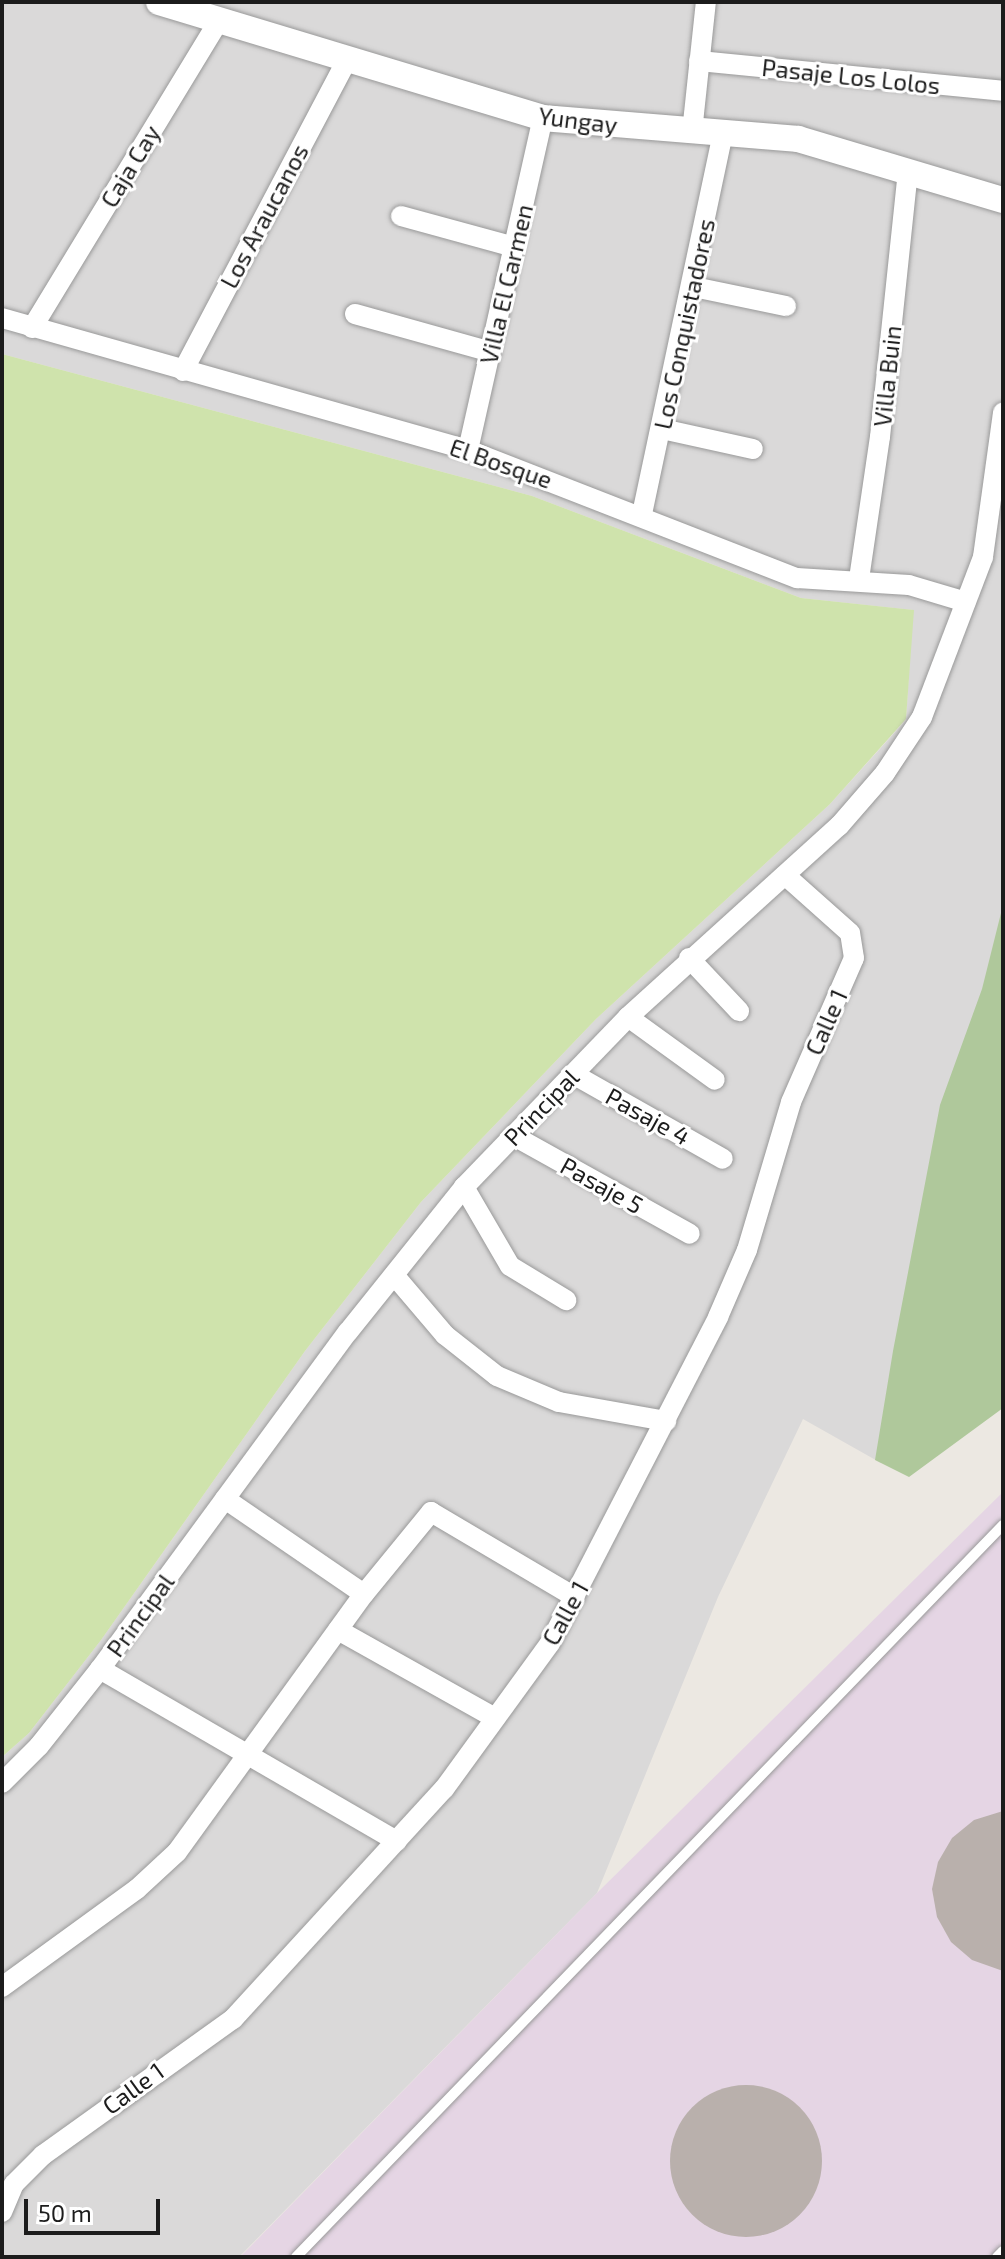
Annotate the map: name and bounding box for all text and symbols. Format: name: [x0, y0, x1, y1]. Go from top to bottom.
street label: Pasaje Los Lolos: [760, 52, 942, 100]
street label: Yungay: [537, 101, 619, 139]
street label: Caja Cay: [94, 120, 166, 212]
street label: Los Araucanos: [214, 139, 314, 293]
street label: Villa El Carmen: [474, 201, 538, 367]
street label: Los Conquistadores: [648, 216, 720, 432]
street label: Villa Buin: [867, 324, 907, 428]
street label: El Bosque: [446, 432, 556, 494]
street label: Calle 1: [799, 985, 853, 1059]
street label: Principal: [497, 1063, 585, 1151]
street label: Pasaje 4: [601, 1081, 695, 1151]
street label: Pasaje 5: [556, 1151, 648, 1219]
street label: Principal: [100, 1568, 180, 1662]
street label: Calle 1: [536, 1576, 594, 1650]
street label: Calle 1: [97, 2056, 169, 2120]
scale bar: [28, 2183, 164, 2233]
text: 50 m: [38, 2198, 92, 2227]

